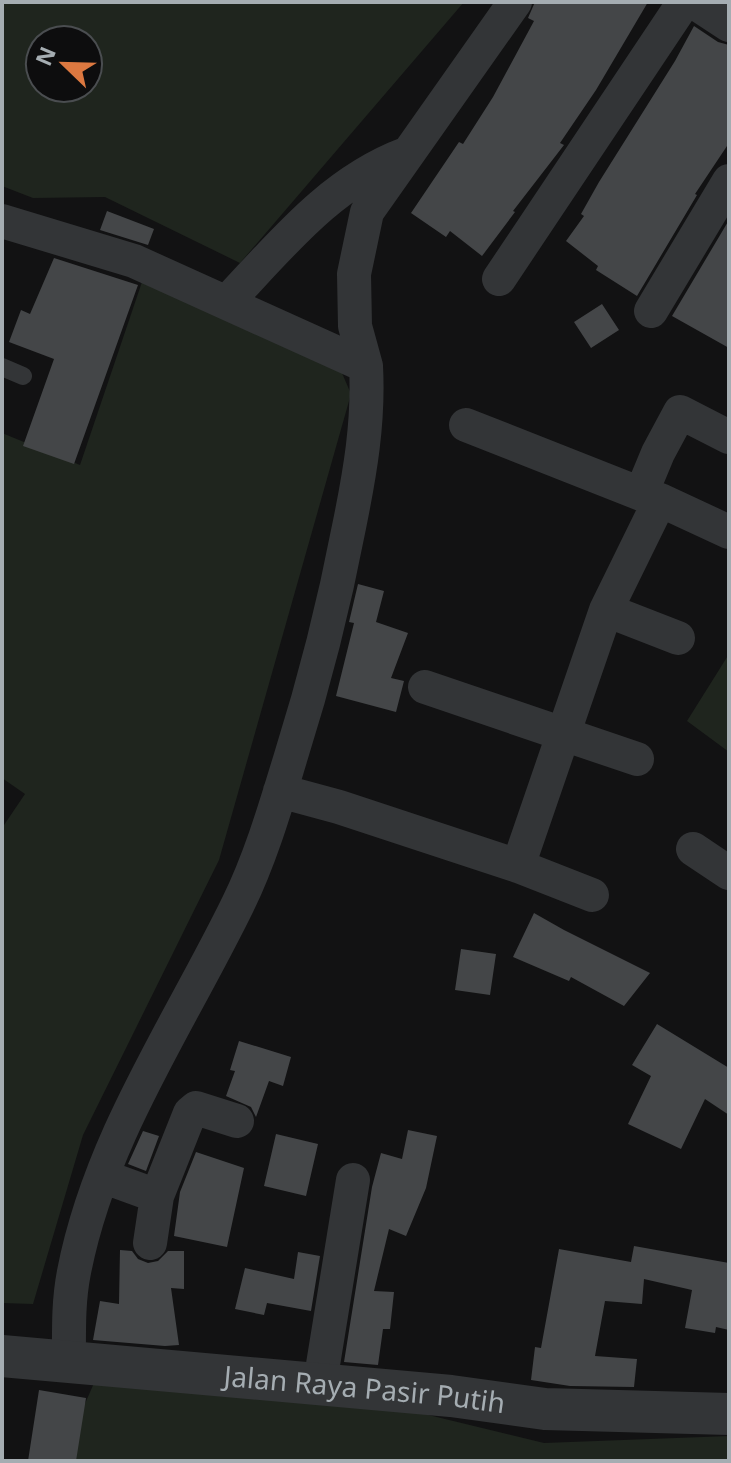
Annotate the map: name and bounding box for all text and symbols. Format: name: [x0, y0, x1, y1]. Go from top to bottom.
north arrow: [24, 24, 104, 104]
text: N: [27, 42, 62, 70]
street label: Jalan Raya Pasir Putih: [219, 1356, 508, 1421]

